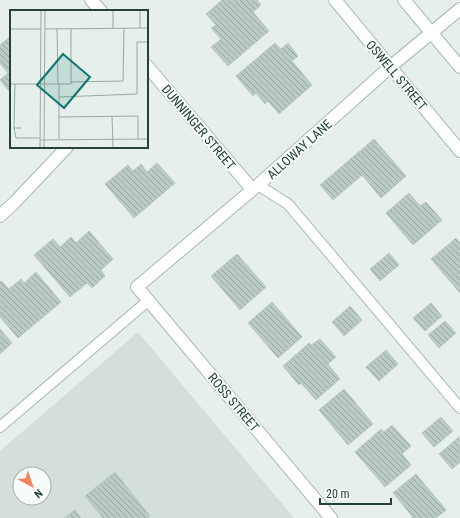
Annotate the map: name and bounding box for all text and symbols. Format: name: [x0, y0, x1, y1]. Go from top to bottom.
inset map: [10, 10, 148, 148]
street label: OSWELL STREET: [363, 37, 430, 113]
street label: DUNNINGER STREET: [159, 82, 239, 173]
street label: ALLOWAY LANE: [264, 116, 335, 182]
street label: ROSS STREET: [205, 370, 262, 435]
north arrow: [12, 466, 52, 506]
scale bar: [320, 480, 391, 506]
text: N: [31, 486, 45, 501]
text: 20 m: [326, 487, 350, 501]

